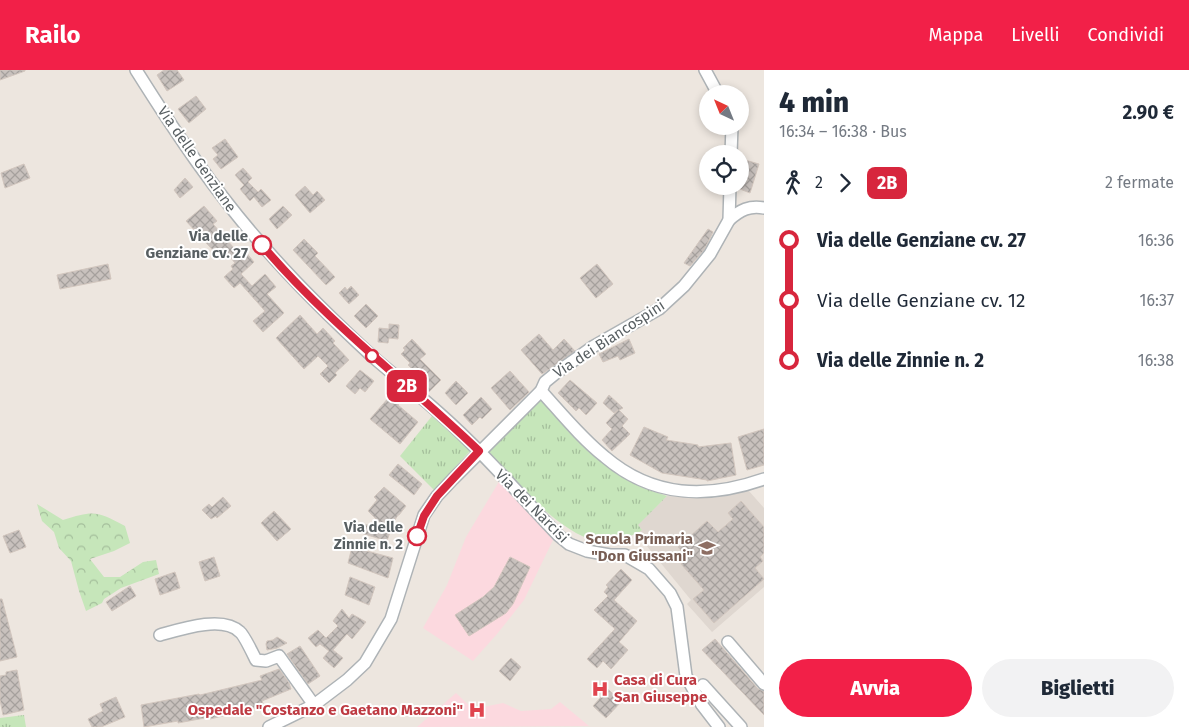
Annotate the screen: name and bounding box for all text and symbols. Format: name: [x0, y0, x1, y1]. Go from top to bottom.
text: Railo: [25, 21, 81, 49]
text: Mappa: [929, 24, 983, 46]
text: Livelli: [1011, 24, 1060, 46]
text: Condividi: [1088, 24, 1164, 46]
north arrow: [699, 85, 749, 135]
map controls: [699, 85, 749, 195]
text: 4 min: [779, 86, 849, 119]
text: 2.90 €: [1123, 101, 1174, 124]
street label: Via delle Genziane: [154, 103, 240, 215]
text: 16:34 – 16:38 · Bus: [779, 122, 907, 141]
button: locate: [699, 145, 749, 195]
icon: walk: [779, 169, 807, 197]
icon: forward: [831, 169, 859, 197]
text: 2B: [877, 172, 897, 194]
text: 2: [815, 173, 823, 192]
text: 2 fermate: [1105, 173, 1174, 192]
place label: Via delle Genziane cv. 27: [146, 227, 248, 262]
text: Via delle Genziane cv. 27: [817, 229, 1026, 252]
text: 16:36: [1138, 231, 1174, 250]
marker: Via delle Genziane cv. 27: [252, 235, 272, 255]
text: Via delle Genziane cv. 12: [817, 289, 1025, 312]
text: 16:37: [1140, 291, 1174, 310]
street label: Via dei Biancospini: [550, 296, 668, 382]
unlabelled marker: [365, 349, 379, 363]
text: Via delle Zinnie n. 2: [817, 349, 984, 372]
text: 16:38: [1138, 351, 1174, 370]
line badge: 2B: [384, 370, 430, 402]
text: 2B: [397, 375, 417, 397]
street label: Via dei Narcisi: [492, 466, 572, 546]
place label: Via delle Zinnie n. 2: [334, 518, 403, 553]
marker: Via delle Zinnie n. 2: [407, 526, 427, 546]
place label: Scuola Primaria "Don Giussani": [586, 530, 693, 565]
school or university icon: Scuola Primaria "Don Giussani": [697, 538, 717, 558]
button: Avvia: [779, 659, 972, 717]
button: Biglietti: [982, 659, 1174, 717]
place label: Casa di Cura San Giuseppe: [614, 671, 707, 706]
hospital icon: Casa di Cura San Giuseppe: [590, 679, 610, 699]
hospital icon: Ospedale "Costanzo e Gaetano Mazzoni": [467, 700, 487, 720]
place label: Ospedale "Costanzo e Gaetano Mazzoni": [188, 701, 463, 719]

